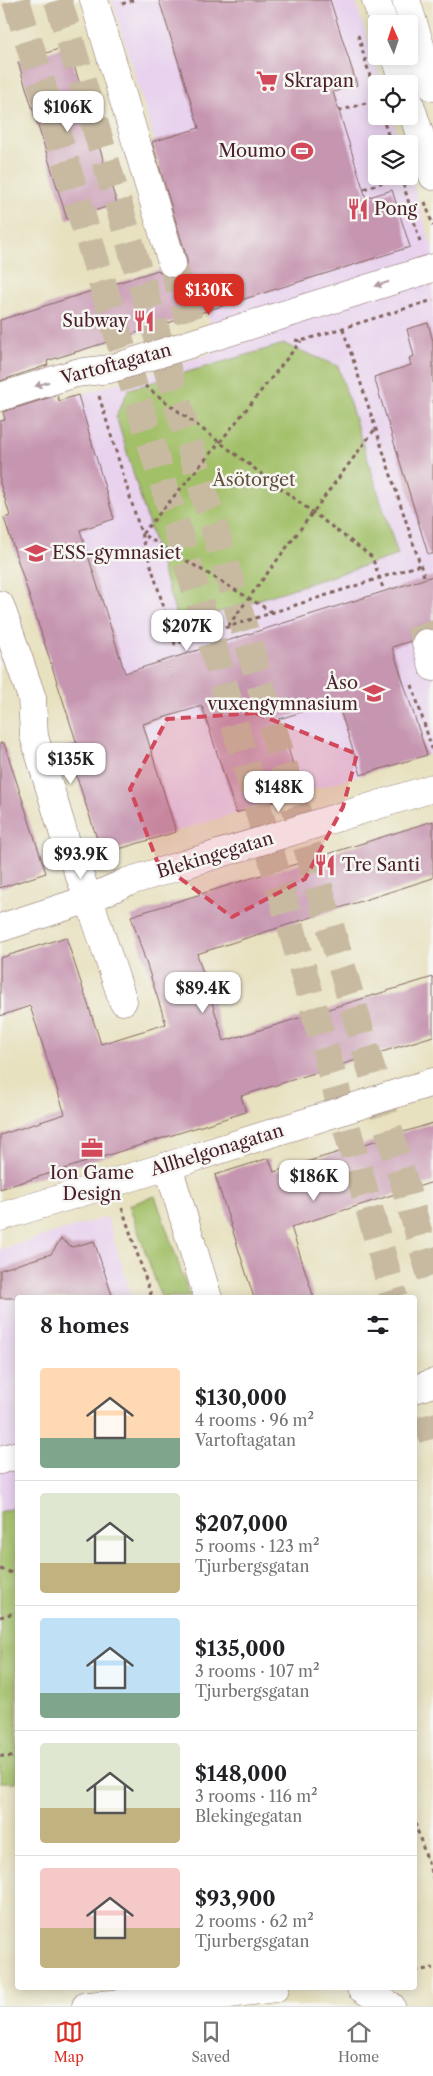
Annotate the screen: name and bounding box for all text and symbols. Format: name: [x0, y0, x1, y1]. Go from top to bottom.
north arrow: [368, 15, 418, 65]
map controls: [368, 15, 418, 185]
supermarket icon: Skrapan: [254, 68, 280, 94]
place label: Skrapan: [284, 70, 354, 92]
button: locate: [368, 75, 418, 125]
pin: $106K: [33, 90, 103, 133]
text: $106K: [44, 97, 92, 117]
button: layers: [368, 135, 418, 185]
sports icon: Moumo: [289, 138, 315, 164]
place label: Moumo: [218, 140, 286, 162]
restaurant icon: Pong: [345, 196, 371, 222]
place label: Pong: [374, 198, 418, 220]
pin: $130K: [174, 274, 244, 316]
text: $130K: [185, 280, 233, 300]
one-way arrow: [375, 281, 390, 289]
restaurant icon: Subway: [131, 308, 157, 334]
place label: Subway: [62, 310, 129, 332]
street label: Vartoftagatan: [57, 339, 174, 390]
one-way arrow: [34, 380, 49, 388]
park label: Åsötorget: [212, 468, 296, 491]
school or university icon: ESS-gymnasiet: [23, 540, 49, 566]
place label: ESS-gymnasiet: [52, 542, 182, 564]
pin: $207K: [152, 610, 222, 652]
text: $207K: [162, 616, 212, 636]
place label: Åso vuxengymnasium: [207, 671, 358, 715]
school or university icon: Åso vuxengymnasium: [361, 680, 387, 706]
pin: $135K: [36, 742, 106, 785]
text: $135K: [48, 749, 94, 769]
pin: $148K: [244, 770, 314, 813]
text: $148K: [255, 777, 303, 797]
street label: Blekingegatan: [154, 827, 276, 883]
pin: $93.9K: [40, 838, 122, 880]
text: $93.9K: [54, 844, 108, 864]
restaurant icon: Tre Santi: [312, 852, 338, 878]
place label: Tre Santi: [342, 854, 420, 876]
pin: $89.4K: [162, 972, 244, 1014]
text: $89.4K: [176, 978, 230, 998]
street label: Allhelgonagatan: [147, 1119, 286, 1181]
office icon: Ion Game Design: [79, 1135, 105, 1161]
pin: $186K: [279, 1160, 349, 1202]
place label: Ion Game Design: [50, 1162, 134, 1205]
text: $186K: [290, 1166, 338, 1186]
icon: filters: [364, 1311, 392, 1339]
text: 8 homes: [40, 1313, 129, 1338]
text: $130,000: [195, 1385, 287, 1410]
icon: home: [80, 1388, 140, 1448]
text: 4 rooms · 96 m²: [195, 1410, 314, 1430]
text: Vartoftagatan: [195, 1430, 296, 1450]
text: $207,000: [195, 1511, 288, 1536]
icon: home: [80, 1513, 140, 1573]
text: 5 rooms · 123 m²: [195, 1536, 319, 1556]
text: Tjurbergsgatan: [195, 1556, 310, 1576]
text: $135,000: [195, 1636, 285, 1661]
icon: home: [80, 1638, 140, 1698]
text: 3 rooms · 107 m²: [195, 1661, 320, 1681]
text: Tjurbergsgatan: [195, 1681, 310, 1701]
text: $148,000: [195, 1761, 287, 1786]
icon: home: [80, 1763, 140, 1823]
text: 3 rooms · 116 m²: [195, 1786, 318, 1806]
text: Blekingegatan: [195, 1806, 302, 1826]
text: $93,900: [195, 1886, 276, 1911]
icon: home: [80, 1888, 140, 1948]
text: 2 rooms · 62 m²: [195, 1911, 314, 1931]
text: Tjurbergsgatan: [195, 1931, 310, 1951]
tab: Map: [54, 2018, 84, 2066]
tab: Saved: [192, 2018, 230, 2066]
tab: Home: [338, 2018, 379, 2066]

